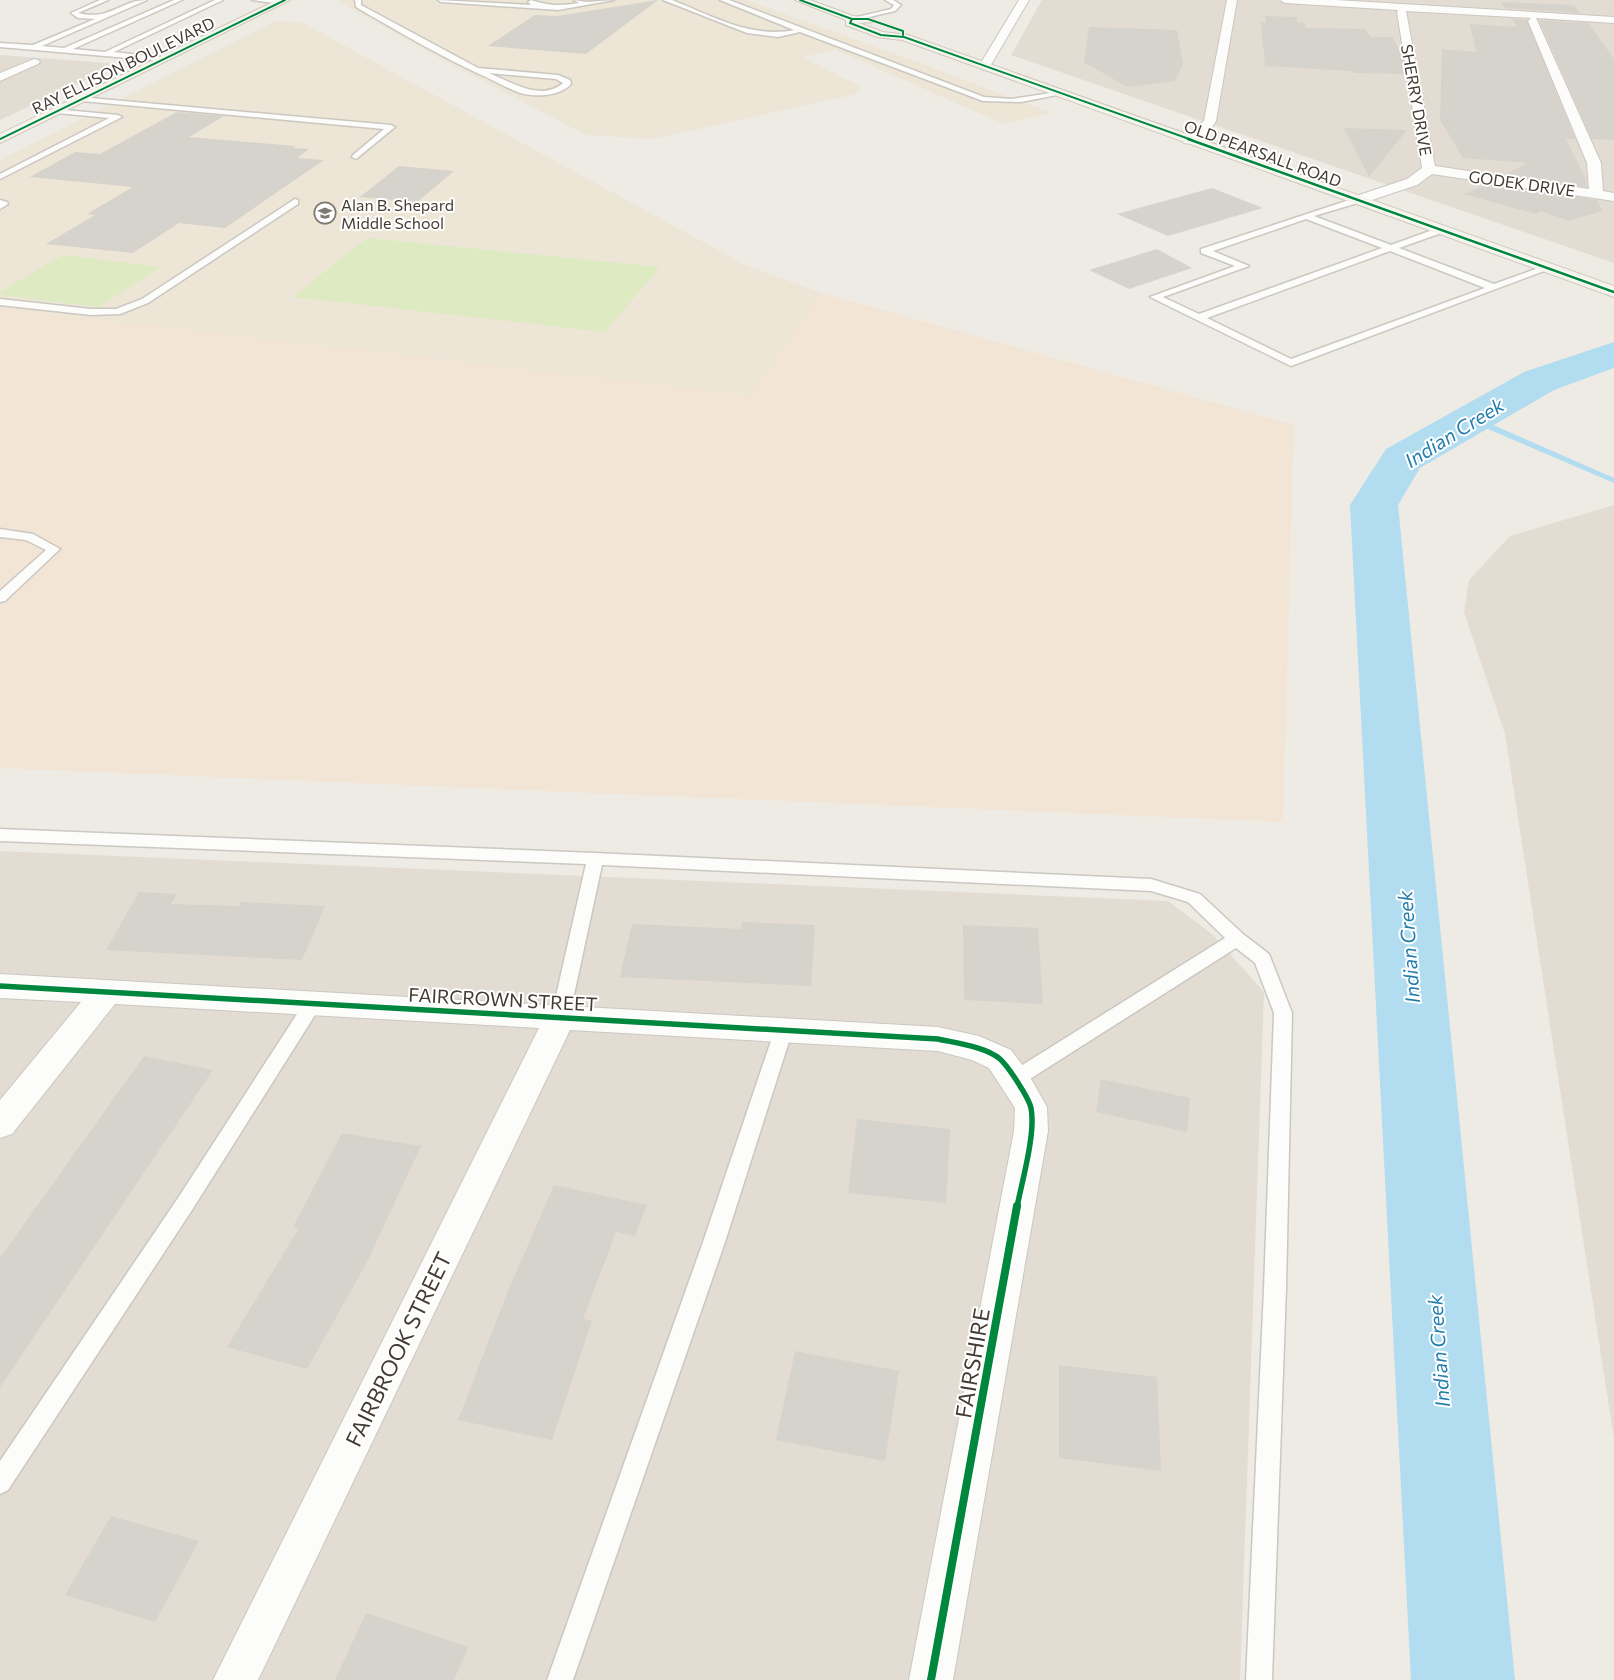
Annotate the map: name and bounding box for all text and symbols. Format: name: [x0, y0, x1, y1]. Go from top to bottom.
street label: RAY ELLISON BOULEVARD: [29, 12, 217, 118]
street label: SHERRY DRIVE: [1398, 43, 1436, 157]
street label: OLD PEARSALL ROAD: [1182, 116, 1344, 190]
street label: GODEK DRIVE: [1468, 166, 1576, 200]
place label: Alan B. Shepard Middle School: [341, 195, 454, 232]
school or university icon: Alan B. Shepard Middle School: [313, 201, 337, 225]
water label: Indian Creek: [1400, 391, 1509, 472]
water label: Indian Creek: [1392, 889, 1424, 1004]
street label: FAIRCROWN STREET: [408, 983, 598, 1015]
street label: FAIRBROOK STREET: [339, 1247, 457, 1451]
water label: Indian Creek: [1422, 1293, 1454, 1408]
street label: FAIRSHIRE: [949, 1306, 995, 1420]

